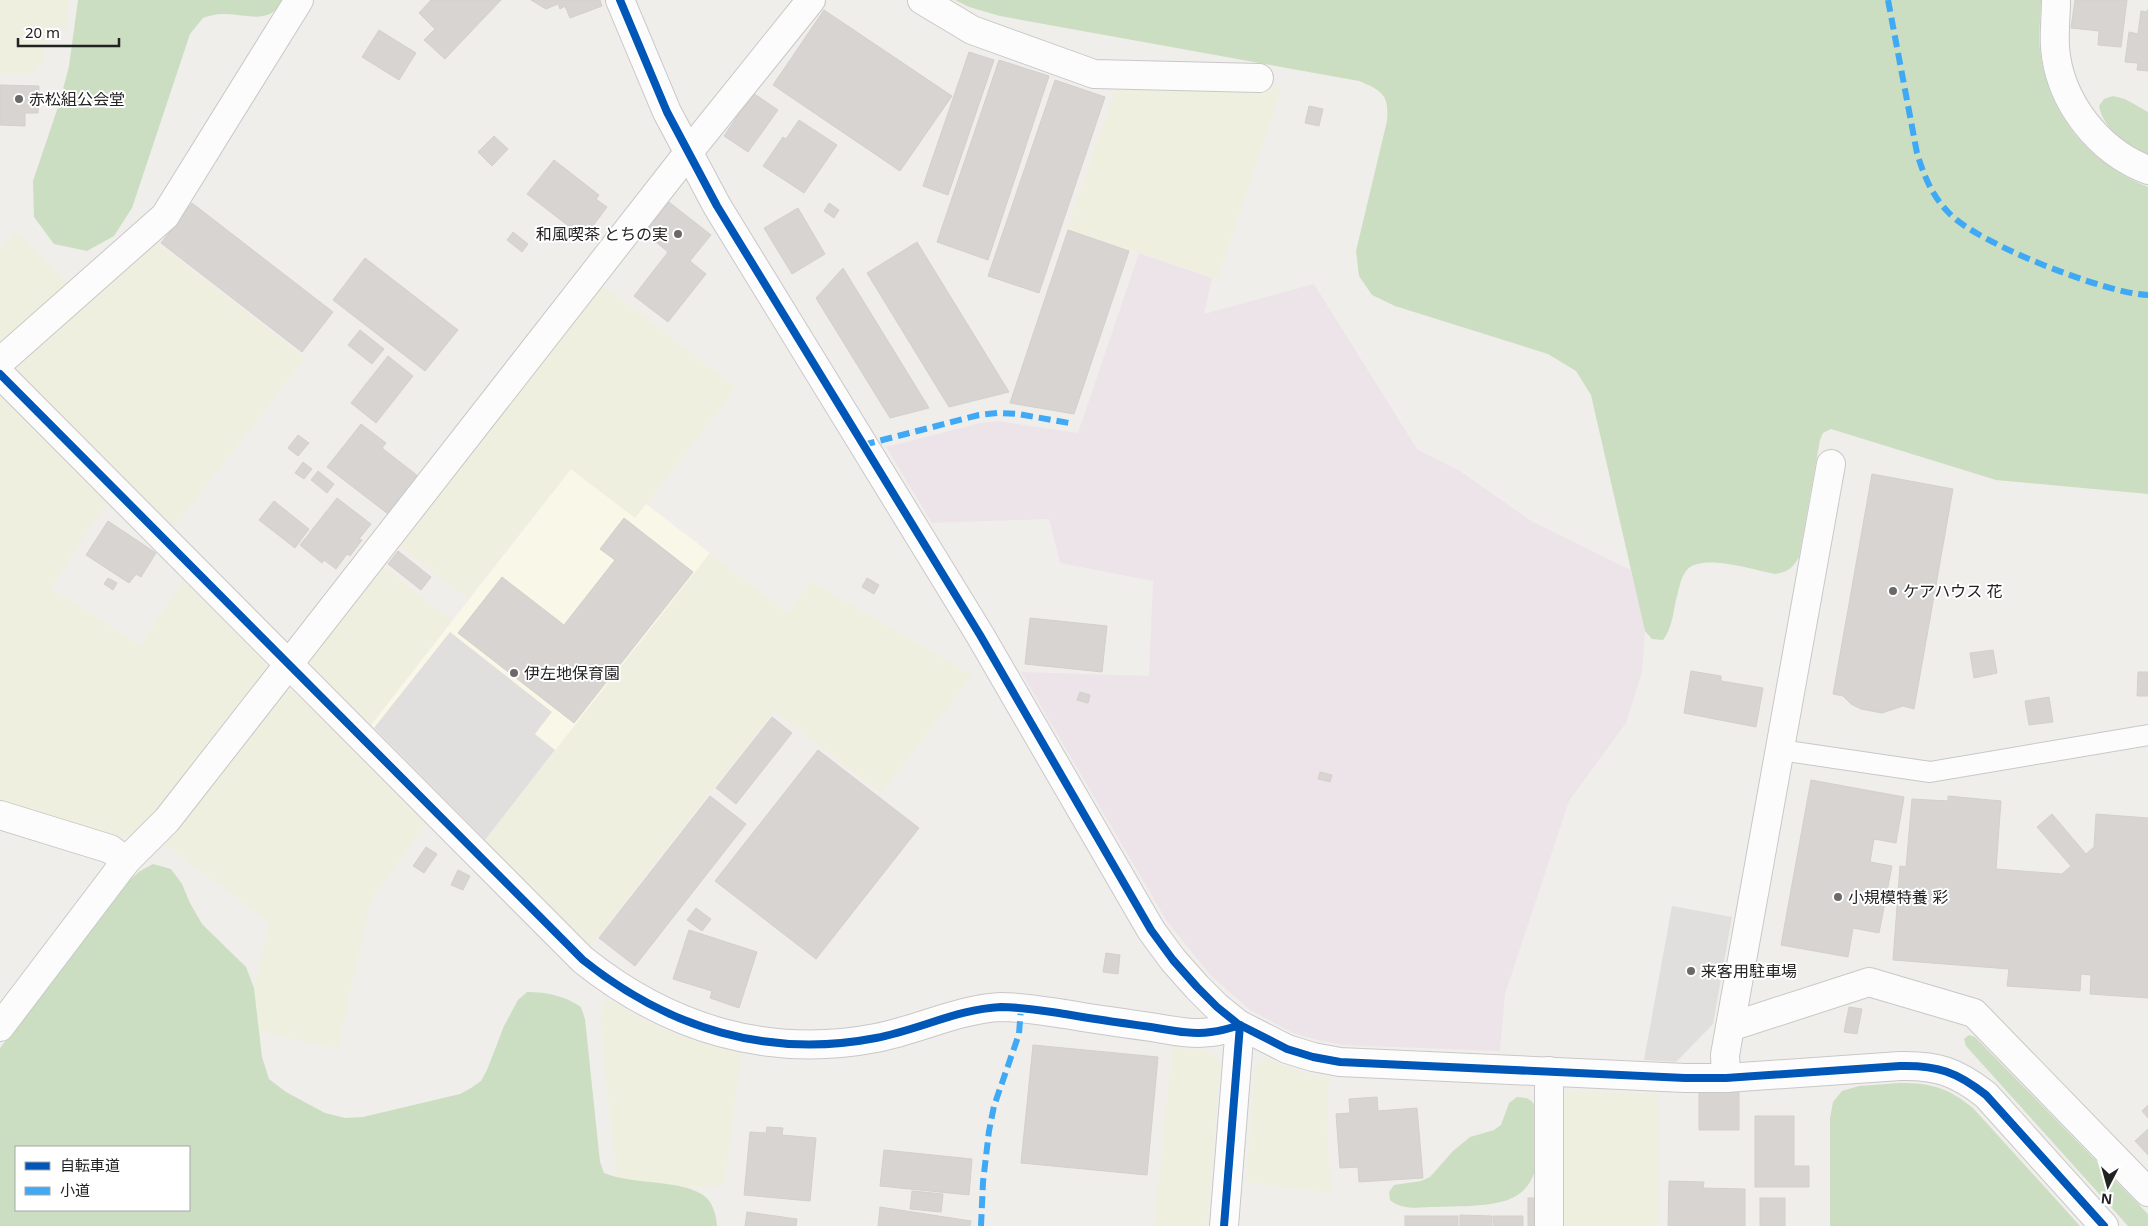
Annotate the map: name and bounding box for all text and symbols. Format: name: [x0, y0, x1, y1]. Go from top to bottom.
scale bar: [18, 15, 119, 47]
text: 20 m: [25, 22, 60, 42]
place label: 赤松組公会堂: [29, 88, 125, 110]
marker: 赤松組公会堂: [13, 93, 25, 105]
place label: 和風喫茶 とちの実: [536, 223, 668, 245]
marker: 和風喫茶 とちの実: [672, 228, 684, 240]
place label: ケアハウス 花: [1903, 580, 2003, 602]
marker: ケアハウス 花: [1887, 585, 1899, 597]
place label: 伊左地保育園: [524, 662, 620, 684]
marker: 伊左地保育園: [508, 667, 520, 679]
place label: 小規模特養 彩: [1848, 886, 1948, 908]
marker: 小規模特養 彩: [1832, 891, 1844, 903]
place label: 来客用駐車場: [1701, 960, 1797, 982]
marker: 来客用駐車場: [1685, 965, 1697, 977]
legend: [15, 1146, 190, 1211]
text: 自転車道: [60, 1155, 120, 1175]
north arrow: [2083, 1161, 2133, 1211]
text: 小道: [60, 1180, 90, 1200]
text: N: [2100, 1189, 2113, 1209]

